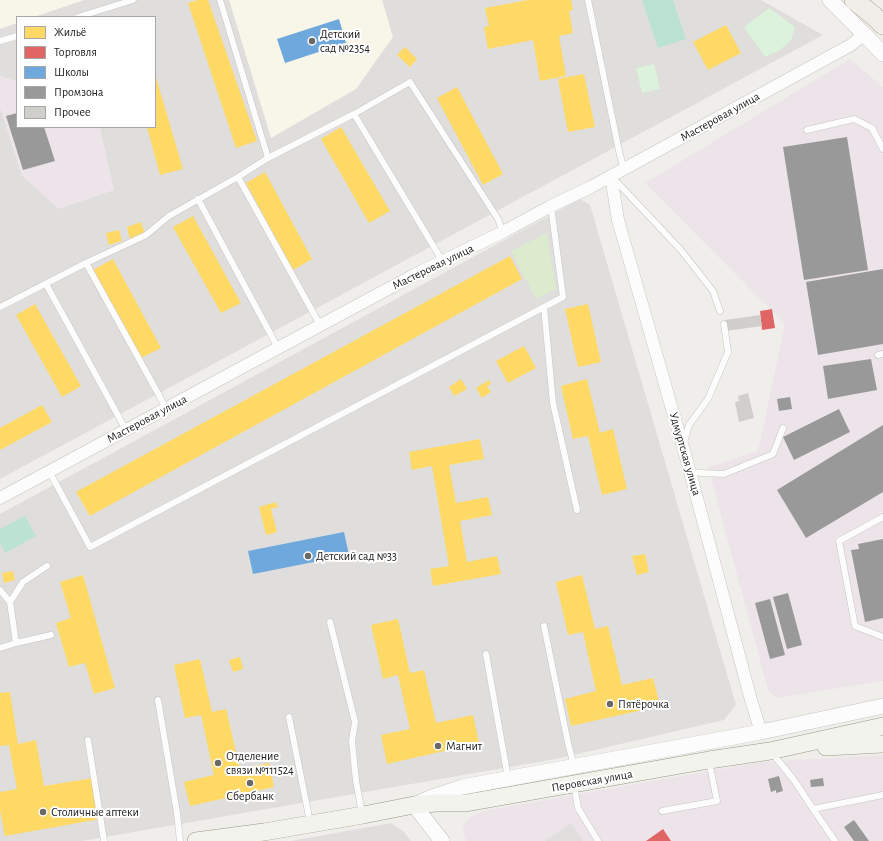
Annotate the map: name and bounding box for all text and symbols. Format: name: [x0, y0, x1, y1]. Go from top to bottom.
legend: [16, 16, 156, 128]
text: Жильё: [54, 26, 86, 38]
place label: Детский сад №2354: [320, 27, 370, 55]
marker: Детский сад №2354: [307, 36, 317, 46]
text: Торговля: [54, 46, 97, 58]
text: Школы: [54, 66, 89, 78]
text: Промзона: [54, 86, 104, 98]
street label: Мастеровая улица: [678, 89, 762, 145]
text: Прочее: [54, 106, 90, 118]
street label: Мастеровая улица: [390, 241, 476, 293]
street label: Мастеровая улица: [105, 392, 189, 446]
street label: Удмуртская улица: [666, 411, 704, 497]
place label: Детский сад №33: [316, 549, 397, 563]
marker: Детский сад №33: [303, 551, 313, 561]
place label: Пятёрочка: [618, 697, 669, 711]
marker: Пятёрочка: [605, 699, 615, 709]
place label: Магнит: [446, 739, 482, 753]
marker: Магнит: [433, 741, 443, 751]
place label: Отделение связи №111524: [226, 749, 294, 777]
marker: Отделение связи №111524: [213, 758, 223, 768]
street label: Перовская улица: [550, 767, 634, 795]
marker: Сбербанк: [245, 778, 255, 788]
place label: Сбербанк: [226, 789, 274, 803]
place label: Столичные аптеки: [51, 805, 139, 819]
marker: Столичные аптеки: [38, 807, 48, 817]

